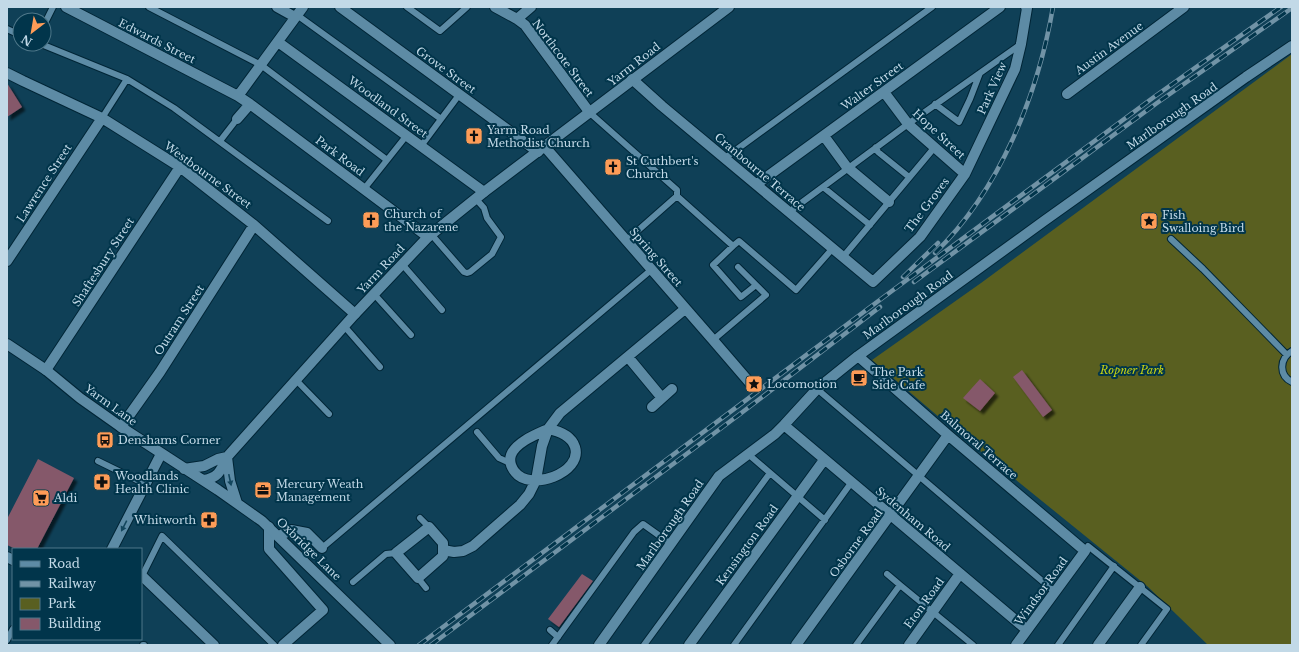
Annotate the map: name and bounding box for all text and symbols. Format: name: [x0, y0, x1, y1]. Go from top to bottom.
north arrow: [12, 12, 52, 52]
street label: Edwards Street: [116, 16, 199, 67]
street label: Northcote Street: [529, 16, 597, 100]
street label: Austin Avenue: [1071, 19, 1146, 78]
text: N: [18, 32, 35, 49]
street label: Yarm Road: [604, 39, 663, 89]
street label: Grove Street: [413, 44, 479, 97]
street label: Walter Street: [837, 58, 906, 114]
street label: Park View: [974, 59, 1010, 116]
street label: Woodland Street: [345, 73, 431, 141]
street label: Marlborough Road: [1124, 79, 1221, 153]
street label: Hope Street: [910, 106, 969, 163]
place label: Yarm Road Methodist Church: [486, 123, 590, 150]
church icon: Yarm Road Methodist Church: [464, 126, 484, 146]
street label: Cranbourne Terrace: [712, 130, 808, 214]
street label: Park Road: [313, 133, 368, 179]
street label: Westbourne Street: [161, 138, 255, 212]
street label: Lawrence Street: [13, 140, 75, 225]
place label: St Cuthbert's Church: [626, 154, 698, 181]
church icon: St Cuthbert's Church: [603, 157, 623, 177]
street label: The Groves: [902, 175, 952, 235]
place label: Church of the Nazarene: [384, 207, 458, 234]
place label: Fish Swalloing Bird: [1162, 208, 1245, 235]
church icon: Church of the Nazarene: [361, 210, 381, 230]
place icon: Fish Swalloing Bird: [1139, 211, 1159, 231]
street label: Shaftesbury Street: [69, 214, 138, 309]
street label: Spring Street: [627, 225, 686, 290]
street label: Yarm Road: [354, 241, 408, 297]
street label: Marlborough Road: [860, 267, 956, 342]
street label: Outram Street: [151, 281, 207, 358]
park label: Ropner Park: [1099, 363, 1164, 377]
place label: The Park Side Cafe: [872, 365, 925, 392]
cafe icon: The Park Side Cafe: [849, 368, 869, 388]
place icon: Locomotion: [744, 374, 764, 394]
place label: Locomotion: [767, 377, 837, 391]
street label: Yarm Lane: [81, 381, 140, 429]
street label: Balmoral Terrace: [938, 408, 1020, 482]
bus stop icon: Denshams Corner: [95, 430, 115, 450]
place label: Denshams Corner: [118, 433, 221, 447]
place label: Woodlands Health Clinic: [114, 469, 189, 496]
pharmacy icon: Woodlands Health Clinic: [92, 472, 112, 492]
one-way arrow: [228, 474, 234, 487]
street label: Marlborough Road: [633, 476, 707, 573]
place label: Mercury Weath Management: [276, 477, 364, 504]
office icon: Mercury Weath Management: [253, 480, 273, 500]
street label: Sydenham Road: [873, 484, 954, 555]
supermarket icon: Aldi: [31, 488, 51, 508]
place label: Aldi: [53, 491, 77, 505]
street label: Kensington Road: [713, 501, 781, 588]
street label: Osborne Road: [826, 506, 886, 580]
pharmacy icon: Whitworth: [199, 510, 219, 530]
place label: Whitworth: [133, 513, 196, 527]
street label: Oxbridge Lane: [274, 515, 344, 583]
one-way arrow: [121, 520, 127, 532]
legend: [12, 548, 142, 640]
street label: Windsor Road: [1011, 554, 1071, 629]
text: Road: [48, 556, 80, 571]
street label: Eton Road: [901, 574, 947, 631]
text: Railway: [48, 576, 97, 591]
text: Park: [48, 596, 76, 611]
text: Building: [48, 616, 102, 631]

